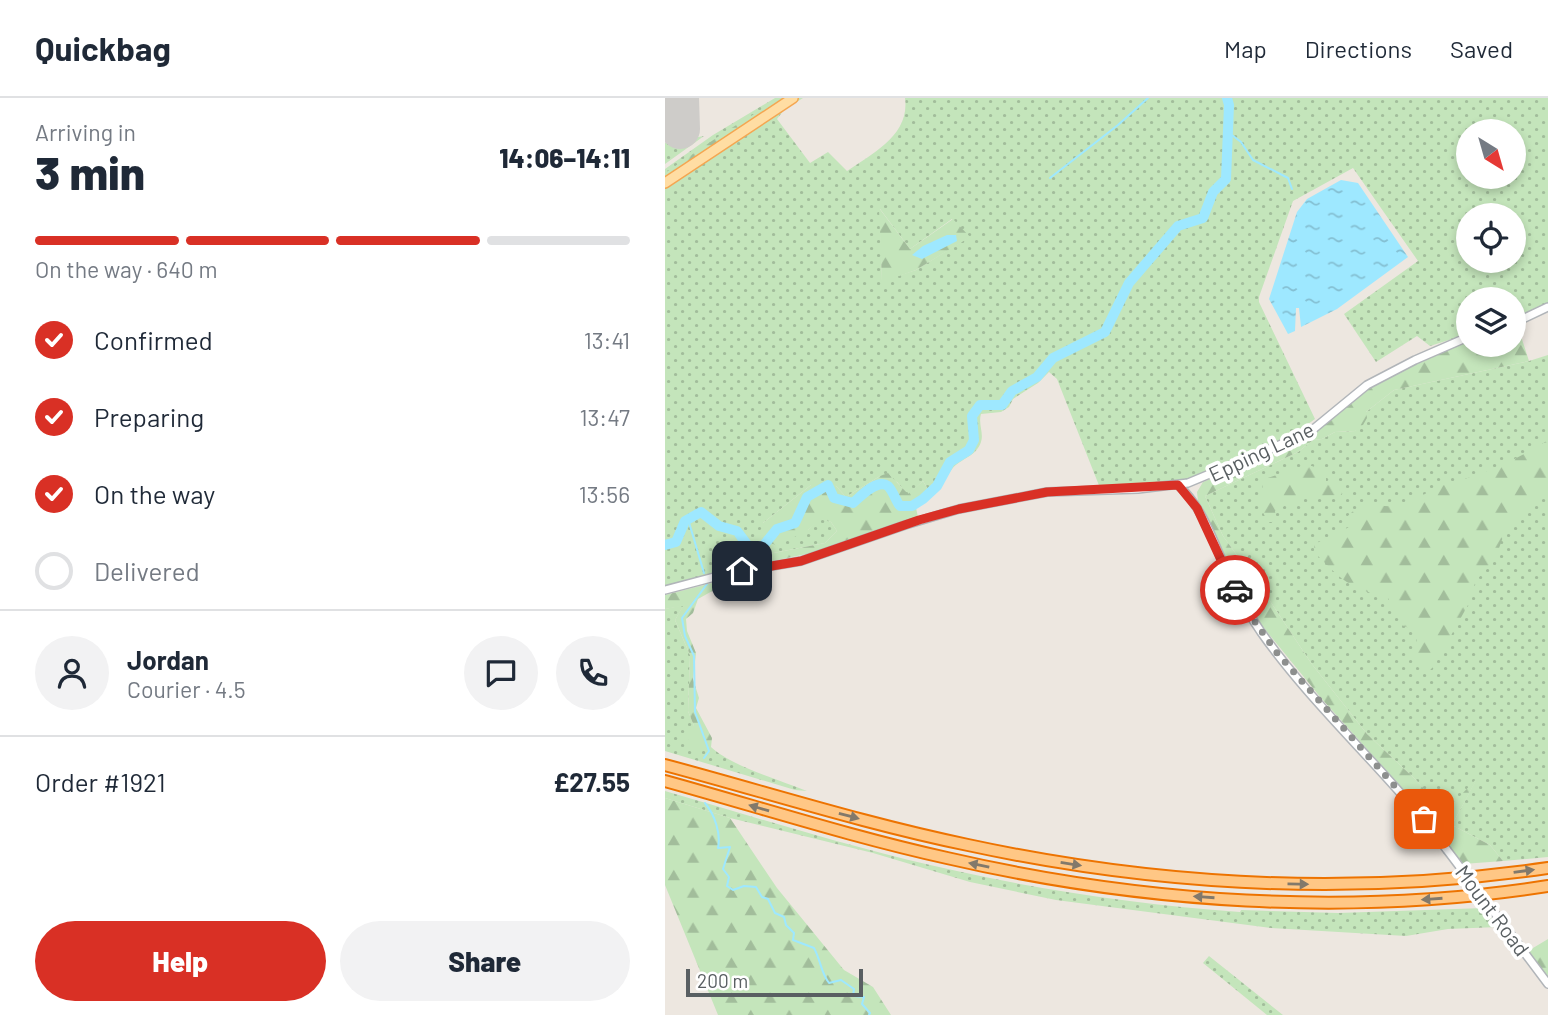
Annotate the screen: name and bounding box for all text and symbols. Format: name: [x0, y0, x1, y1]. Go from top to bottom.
text: Quickbag: [35, 28, 171, 68]
text: Map: [1224, 34, 1267, 63]
text: Directions: [1305, 34, 1412, 63]
text: Saved: [1450, 34, 1513, 63]
text: Arriving in: [35, 118, 136, 146]
north arrow: [1456, 119, 1526, 189]
map controls: [1456, 119, 1526, 357]
text: 14:06–14:11: [499, 142, 630, 173]
text: 3 min: [35, 144, 145, 199]
button: locate: [1456, 203, 1526, 273]
text: On the way · 640 m: [35, 255, 217, 283]
button: layers: [1456, 287, 1526, 357]
icon: check: [35, 321, 73, 359]
text: Confirmed: [94, 324, 213, 355]
text: 13:41: [584, 326, 630, 354]
icon: check: [35, 398, 73, 436]
text: Preparing: [94, 401, 204, 432]
text: 13:47: [579, 403, 630, 431]
street label: Epping Lane: [1204, 416, 1318, 486]
icon: check: [35, 475, 73, 513]
text: On the way: [94, 478, 215, 509]
text: 13:56: [579, 480, 630, 508]
pin: [712, 541, 772, 601]
icon: home: [723, 552, 761, 590]
text: Delivered: [94, 555, 200, 586]
courier: [1200, 555, 1270, 625]
icon: car: [1216, 571, 1254, 609]
button: person: [35, 636, 109, 710]
button: chat: [464, 636, 538, 710]
button: phone: [556, 636, 630, 710]
text: Jordan: [127, 644, 209, 675]
text: Courier · 4.5: [127, 675, 246, 703]
text: Order #1921: [35, 766, 166, 797]
text: £27.55: [553, 766, 630, 797]
pin: [1394, 789, 1454, 849]
icon: bag: [1405, 800, 1443, 838]
one-way arrow: [748, 802, 770, 813]
one-way arrow: [838, 811, 860, 822]
one-way arrow: [1060, 859, 1082, 870]
one-way arrow: [968, 860, 990, 871]
street label: Mount Road: [1451, 860, 1535, 960]
one-way arrow: [1514, 866, 1536, 877]
one-way arrow: [1287, 878, 1309, 890]
one-way arrow: [1193, 891, 1215, 902]
one-way arrow: [1420, 894, 1442, 905]
button: Help: [35, 921, 326, 1001]
button: Share: [340, 921, 630, 1001]
scale bar: [686, 966, 863, 998]
text: 200 m: [697, 969, 748, 992]

